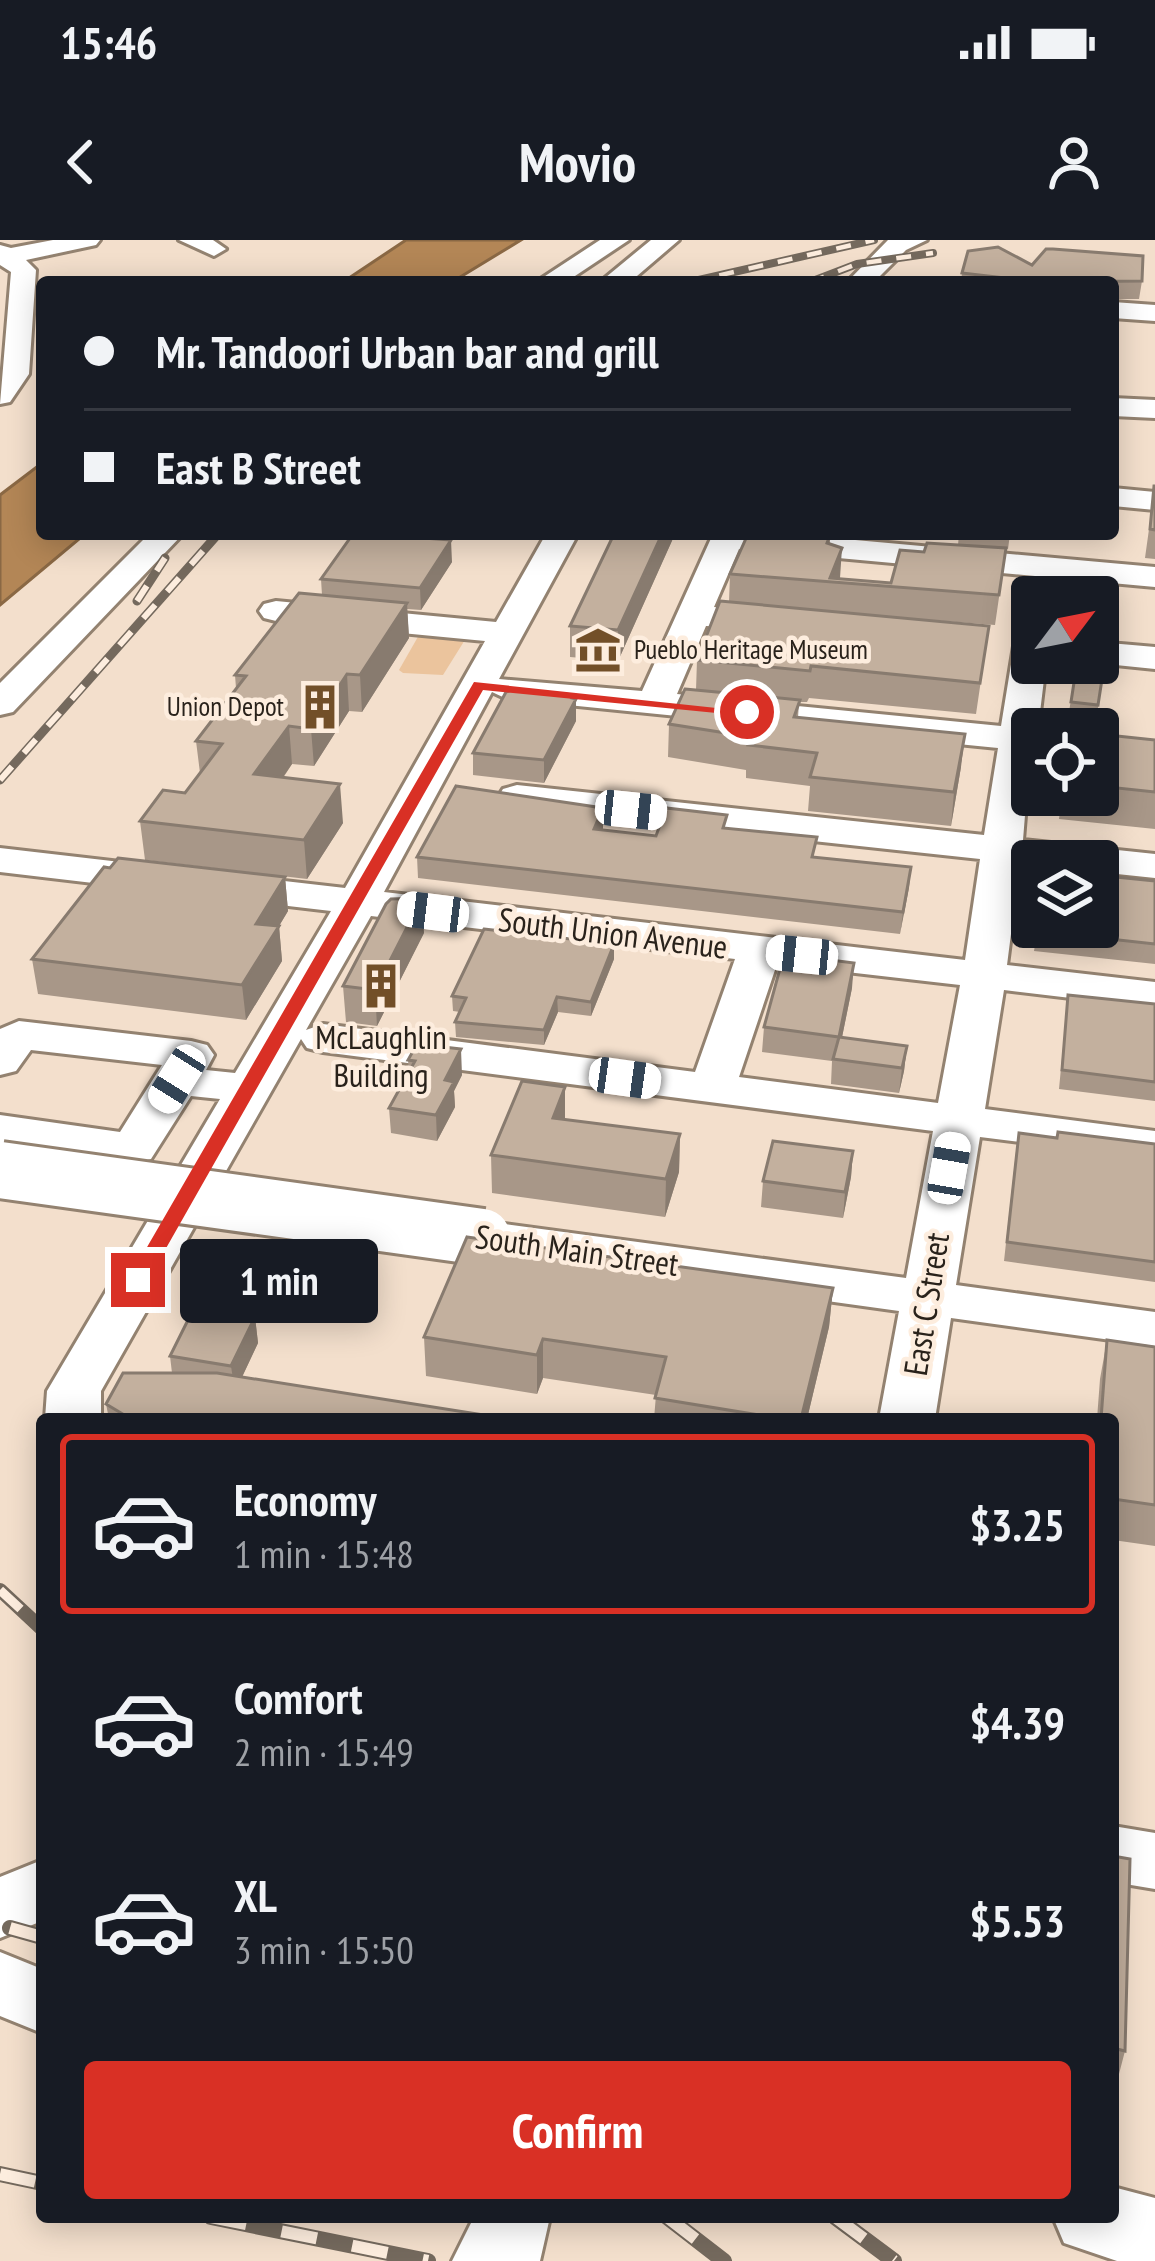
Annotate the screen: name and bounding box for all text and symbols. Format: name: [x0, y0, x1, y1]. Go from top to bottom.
text: 15:46: [60, 13, 157, 71]
text: Movio: [519, 127, 636, 197]
icon: back: [48, 129, 114, 195]
icon: person: [1041, 129, 1107, 195]
text: Mr. Tandoori Urban bar and grill: [156, 322, 659, 380]
text: East B Street: [156, 438, 361, 496]
north arrow: [1011, 576, 1119, 684]
map controls: [1011, 576, 1119, 948]
museum icon: Pueblo Heritage Museum: [573, 625, 623, 675]
place label: Pueblo Heritage Museum: [634, 632, 868, 666]
building icon: Union Depot: [295, 682, 345, 732]
route start: [720, 685, 774, 739]
place label: Union Depot: [167, 689, 285, 723]
button: locate: [1011, 708, 1119, 816]
car: [593, 788, 669, 832]
button: layers: [1011, 840, 1119, 948]
car: [395, 890, 471, 934]
street label: South Union Avenue: [496, 897, 730, 968]
car: [764, 933, 840, 977]
building icon: McLaughlin Building: [356, 961, 406, 1011]
place label: McLaughlin Building: [315, 1015, 447, 1096]
car: [143, 1039, 211, 1119]
car: [587, 1055, 663, 1101]
car: [925, 1129, 973, 1207]
street label: South Main Street: [473, 1214, 681, 1285]
street label: East C Street: [893, 1229, 958, 1378]
callout: 1 min: [180, 1238, 378, 1322]
route end: [111, 1253, 165, 1307]
text: 1 min: [240, 1255, 318, 1306]
icon: car: [90, 1470, 198, 1578]
text: Economy: [234, 1470, 377, 1528]
text: $3.25: [969, 1495, 1065, 1553]
text: 1 min · 15:48: [234, 1528, 414, 1579]
icon: car: [90, 1668, 198, 1776]
text: Comfort: [234, 1668, 363, 1726]
text: $4.39: [969, 1693, 1065, 1751]
text: 2 min · 15:49: [234, 1726, 414, 1777]
icon: car: [90, 1866, 198, 1974]
text: XL: [234, 1866, 277, 1924]
text: $5.53: [969, 1891, 1065, 1949]
text: 3 min · 15:50: [234, 1924, 414, 1975]
button: Confirm: [84, 2061, 1071, 2199]

